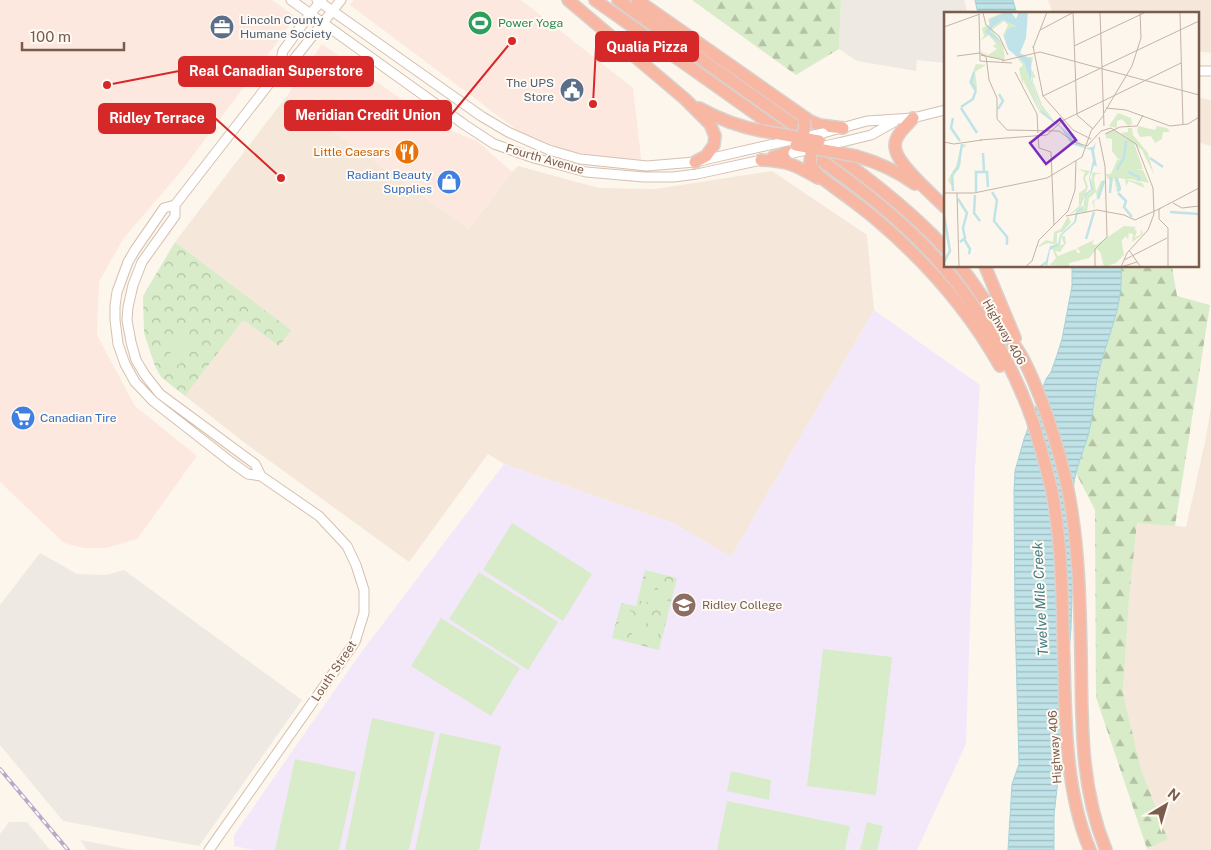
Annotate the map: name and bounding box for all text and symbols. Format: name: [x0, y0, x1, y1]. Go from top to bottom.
sports icon: Power Yoga: [467, 10, 493, 36]
inset map: [944, 12, 1198, 268]
place label: Lincoln County Humane Society: [240, 13, 332, 41]
office icon: Lincoln County Humane Society: [209, 14, 235, 40]
place label: Power Yoga: [498, 16, 563, 30]
scale bar: [22, 20, 125, 52]
text: 100 m: [30, 28, 71, 45]
callout: Qualia Pizza: [596, 32, 698, 61]
text: Qualia Pizza: [606, 39, 688, 55]
callout: Real Canadian Superstore: [179, 57, 373, 86]
text: Real Canadian Superstore: [189, 63, 363, 79]
place label: The UPS Store: [506, 76, 554, 104]
public building icon: The UPS Store: [559, 77, 585, 103]
callout: Meridian Credit Union: [285, 101, 451, 130]
callout: Ridley Terrace: [99, 104, 215, 133]
text: Meridian Credit Union: [295, 107, 441, 123]
text: Ridley Terrace: [109, 110, 205, 126]
restaurant icon: Little Caesars: [394, 139, 420, 165]
street label: Fourth Avenue: [504, 141, 586, 177]
place label: Little Caesars: [313, 145, 390, 159]
place label: Radiant Beauty Supplies: [347, 168, 433, 196]
shop icon: Radiant Beauty Supplies: [436, 169, 462, 195]
street label: Highway 406: [980, 297, 1028, 367]
supermarket icon: Canadian Tire: [10, 405, 36, 431]
place label: Canadian Tire: [40, 411, 117, 425]
water label: Twelve Mile Creek: [1029, 541, 1051, 656]
school or university icon: Ridley College: [671, 592, 697, 618]
place label: Ridley College: [702, 598, 782, 612]
street label: Louth Street: [309, 638, 360, 704]
street label: Highway 406: [1045, 710, 1065, 784]
north arrow: [1141, 780, 1191, 830]
text: N: [1165, 785, 1183, 804]

